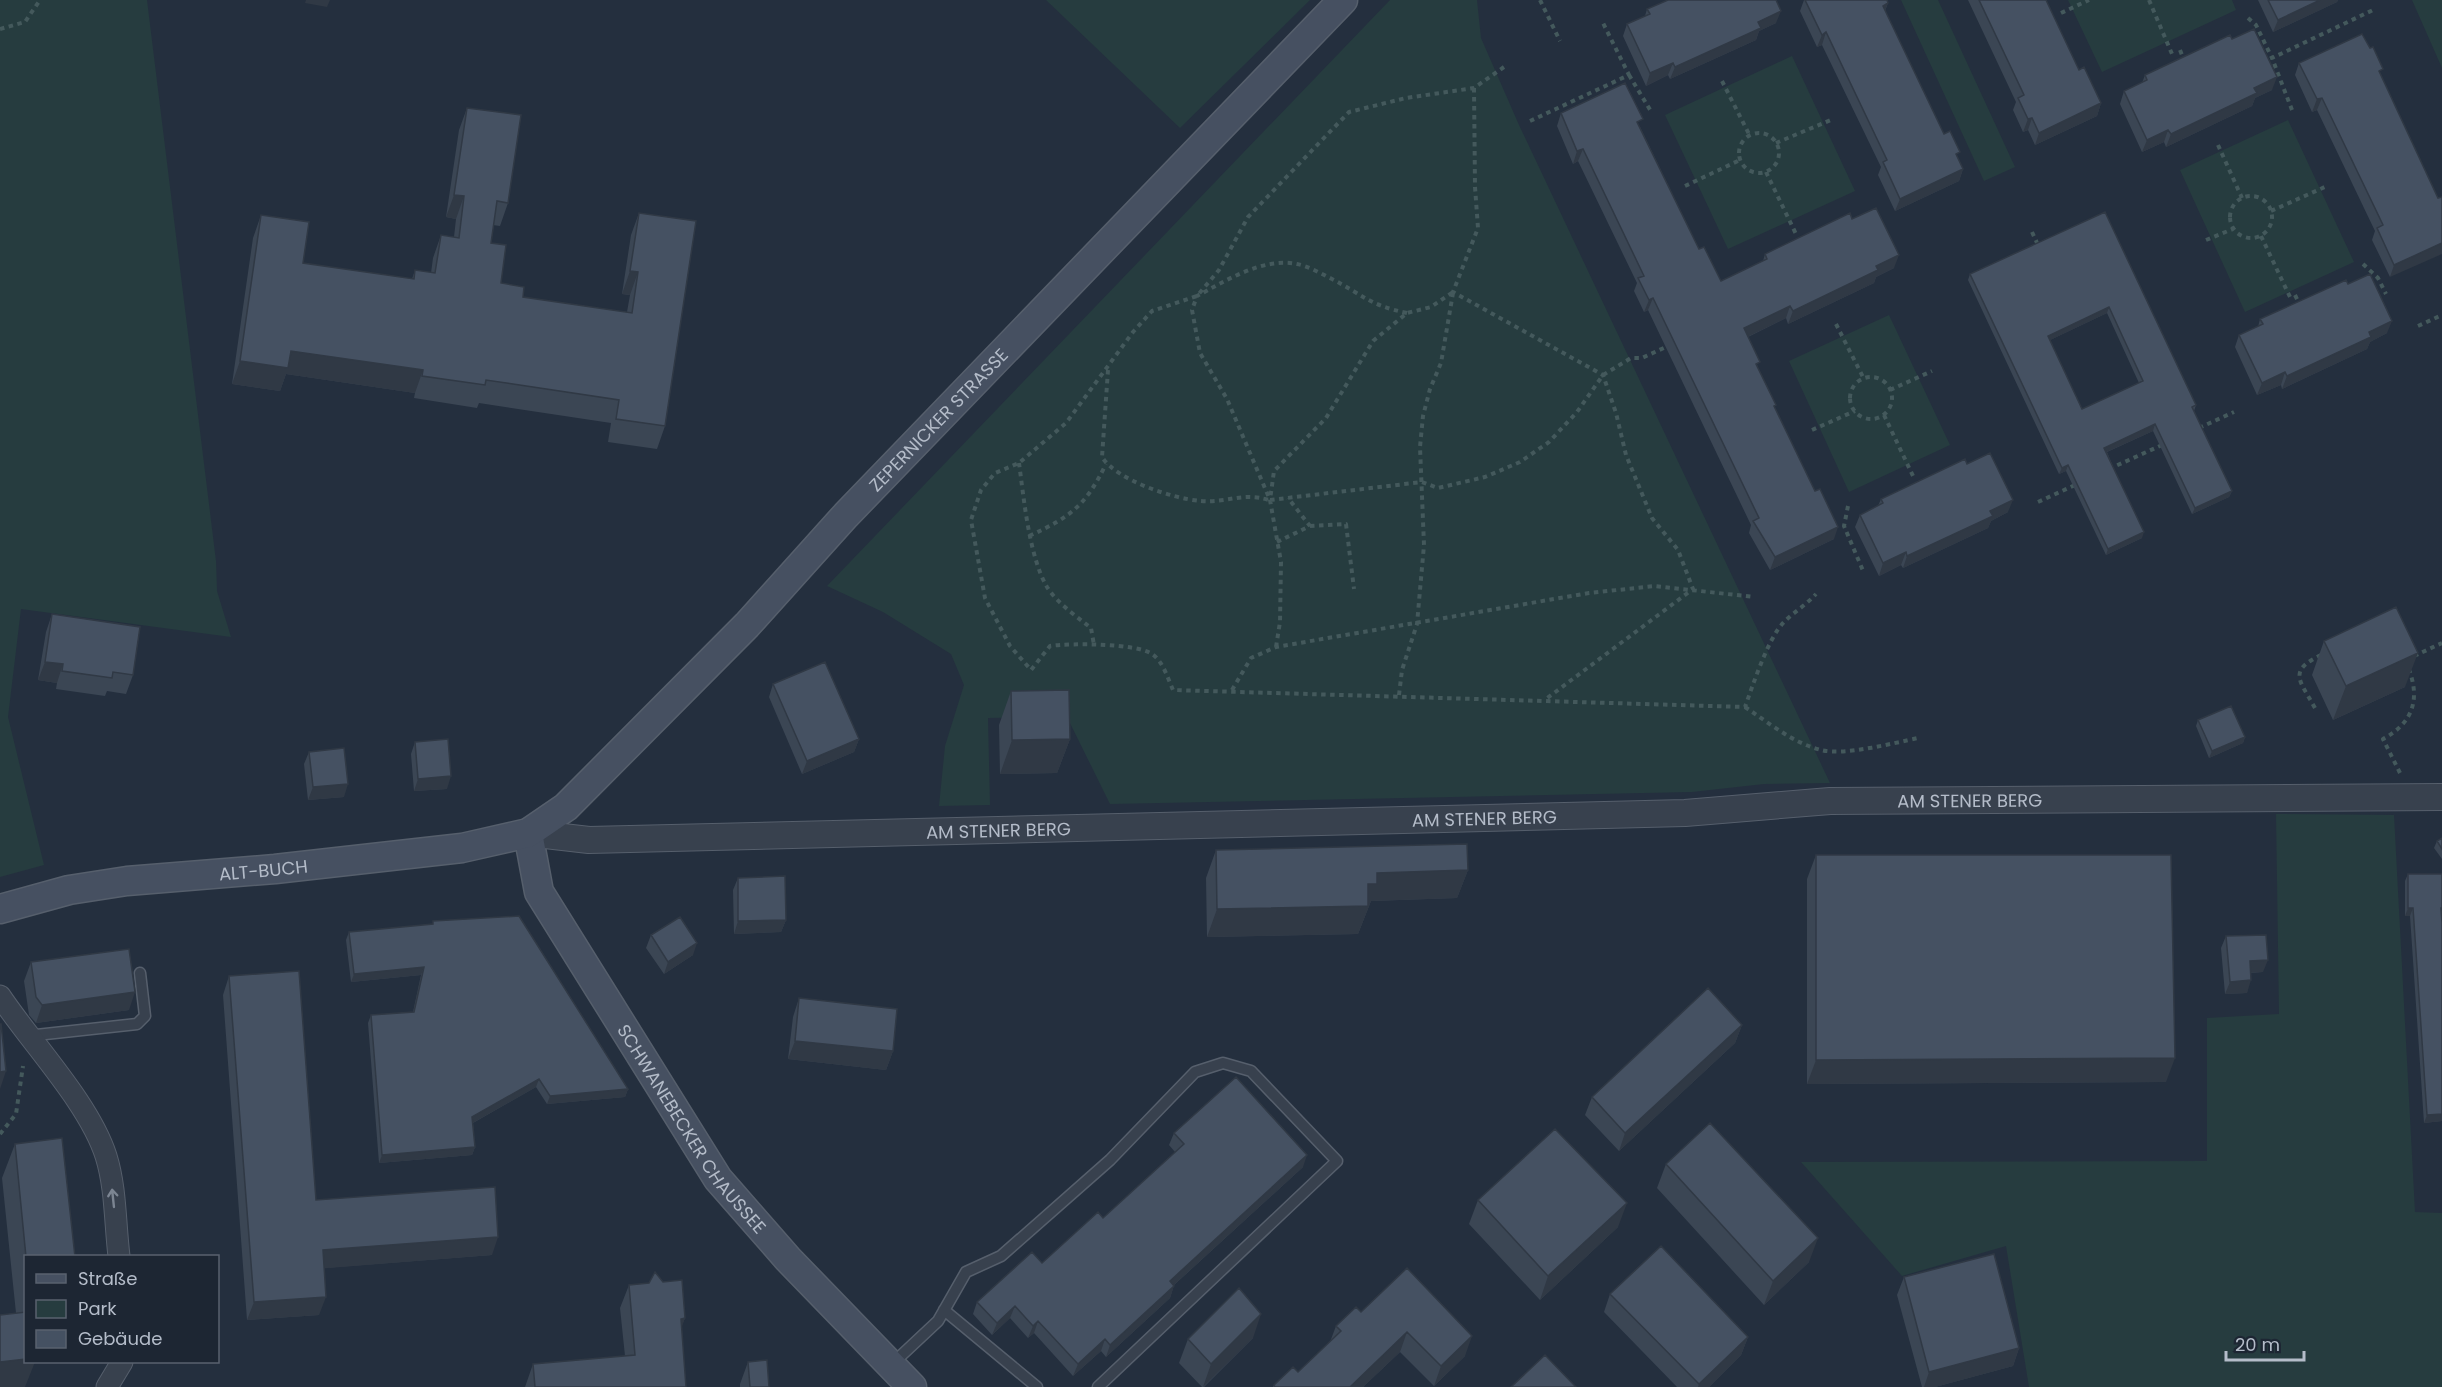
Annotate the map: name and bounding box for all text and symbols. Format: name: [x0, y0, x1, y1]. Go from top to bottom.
street label: ZEPERNICKER STRASSE: [863, 342, 1013, 497]
street label: AM STENER BERG: [1897, 787, 2042, 813]
street label: AM STENER BERG: [1412, 804, 1557, 832]
street label: AM STENER BERG: [926, 816, 1071, 844]
street label: ALT-BUCH: [218, 853, 309, 886]
street label: SCHWANEBECKER CHAUSSEE: [612, 1019, 772, 1239]
one-way arrow: [107, 1189, 118, 1209]
legend: [24, 1255, 219, 1363]
text: Straße: [78, 1266, 137, 1291]
text: Park: [78, 1296, 117, 1321]
scale bar: [2226, 1324, 2304, 1362]
text: Gebäude: [78, 1326, 162, 1351]
text: 20 m: [2235, 1332, 2280, 1357]

